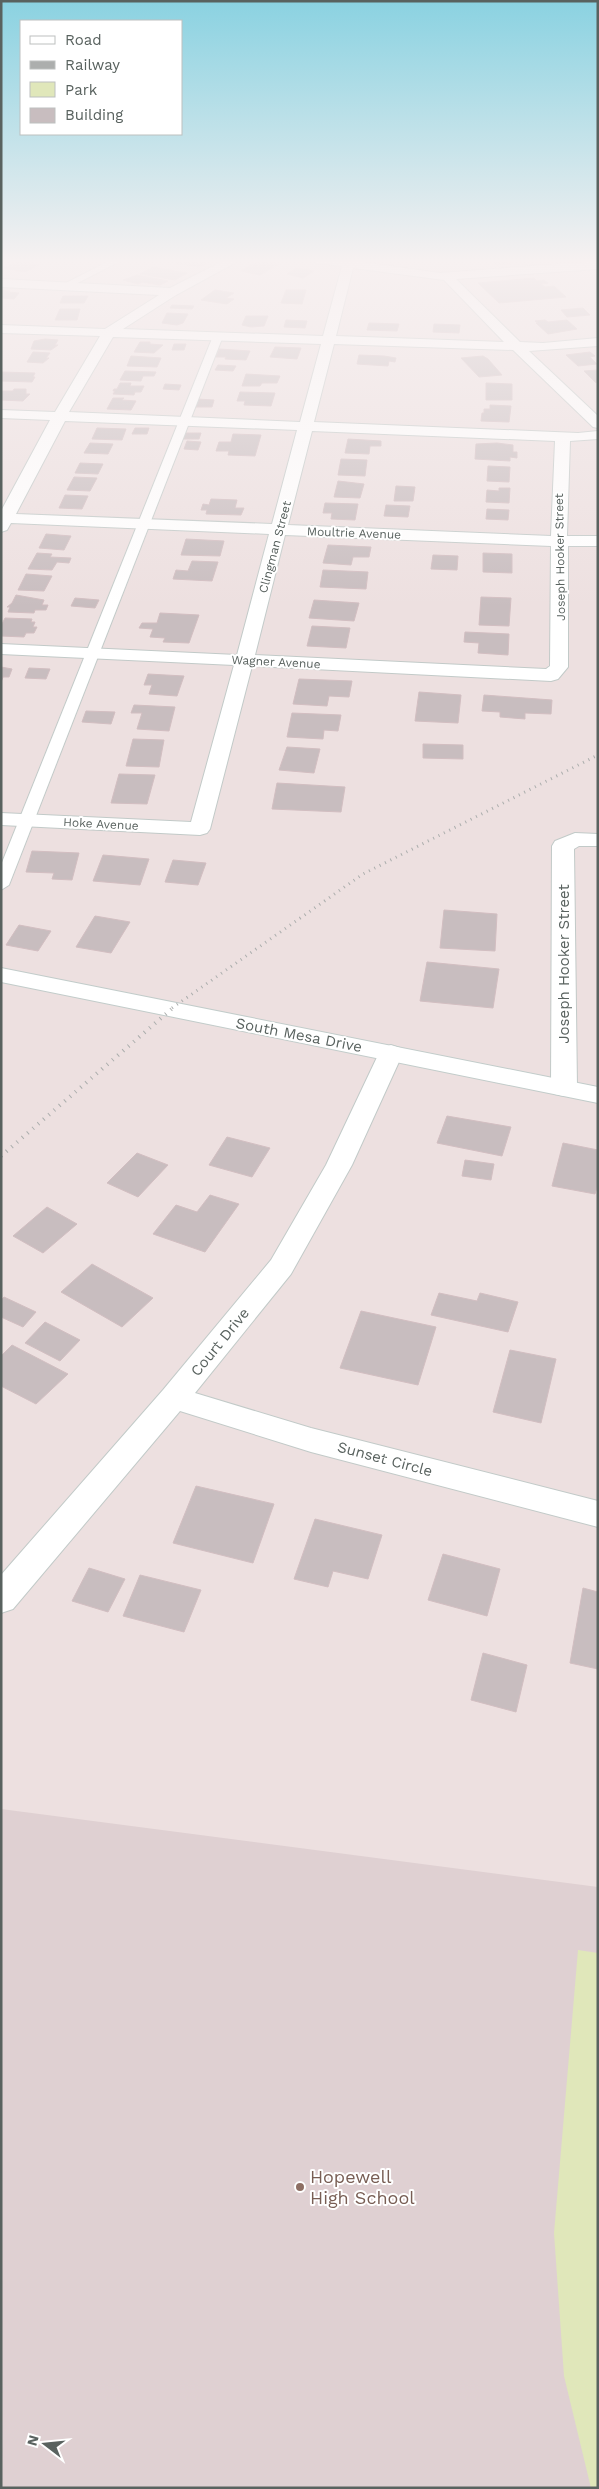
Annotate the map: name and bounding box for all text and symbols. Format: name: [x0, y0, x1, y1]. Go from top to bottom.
legend: [20, 20, 182, 135]
text: Road: [65, 31, 102, 49]
text: Railway: [65, 56, 120, 74]
text: Park: [65, 81, 98, 99]
text: Building: [65, 106, 123, 124]
street label: Joseph Hooker Street: [552, 493, 568, 621]
street label: Clingman Street: [256, 499, 294, 595]
street label: Moultrie Avenue: [307, 524, 401, 542]
street label: Wagner Avenue: [231, 653, 321, 671]
street label: Hoke Avenue: [63, 815, 139, 833]
street label: Joseph Hooker Street: [555, 884, 573, 1044]
street label: South Mesa Drive: [234, 1014, 364, 1056]
street label: Court Drive: [187, 1304, 253, 1380]
street label: Sunset Circle: [336, 1438, 434, 1480]
place label: Hopewell High School: [310, 2166, 415, 2208]
marker: Hopewell High School: [294, 2181, 306, 2193]
north arrow: [20, 2419, 70, 2469]
text: N: [23, 2433, 42, 2448]

